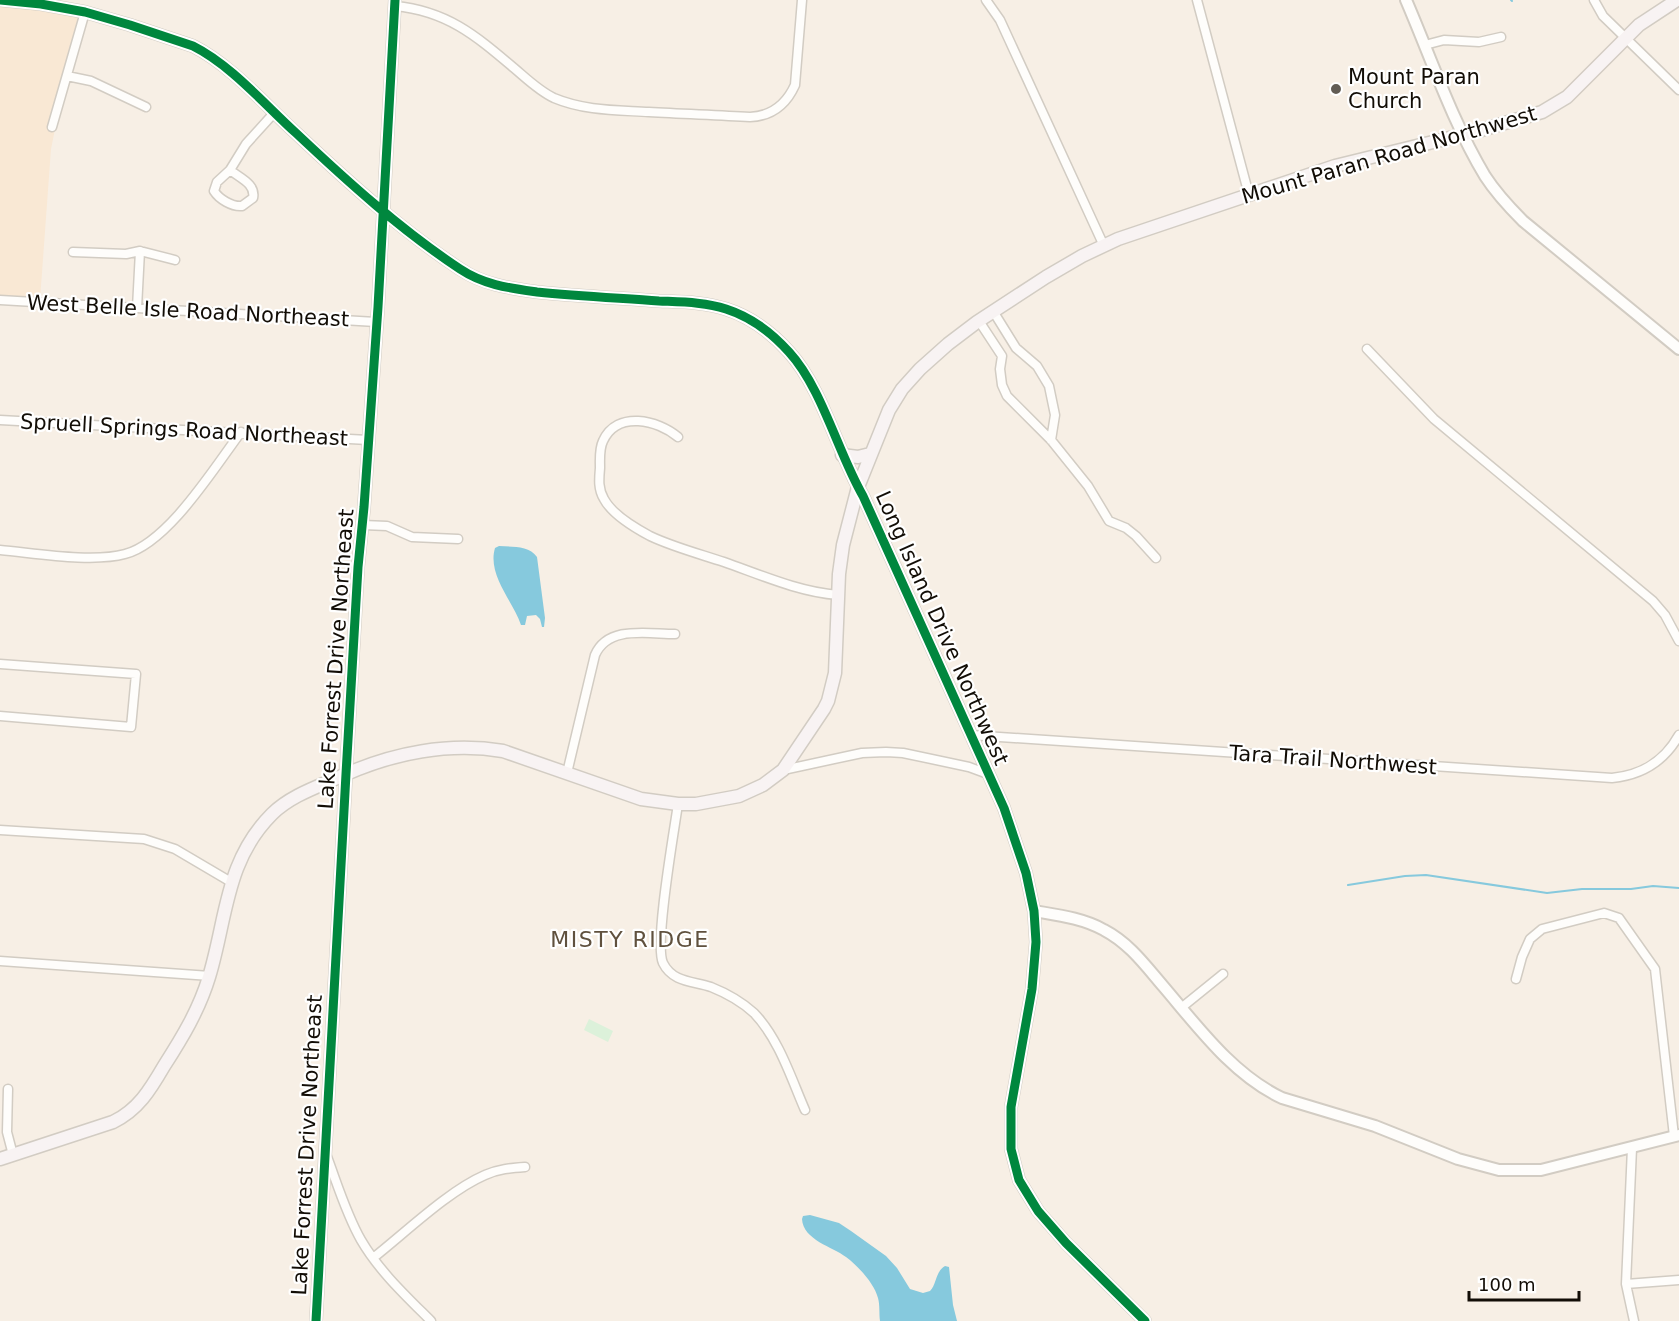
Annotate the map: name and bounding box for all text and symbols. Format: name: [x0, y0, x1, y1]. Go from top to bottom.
place label: Mount Paran Church: [1348, 65, 1480, 113]
marker: Mount Paran Church: [1329, 82, 1343, 96]
street label: Mount Paran Road Northwest: [1239, 101, 1539, 209]
street label: West Belle Isle Road Northeast: [26, 291, 350, 331]
street label: Spruell Springs Road Northeast: [19, 409, 349, 451]
street label: Long Island Drive Northwest: [871, 487, 1013, 769]
street label: Lake Forrest Drive Northeast: [314, 508, 358, 810]
street label: Tara Trail Northwest: [1227, 741, 1438, 779]
district label: MISTY RIDGE: [550, 927, 710, 952]
street label: Lake Forrest Drive Northeast: [287, 994, 327, 1296]
scale bar: [1469, 1264, 1578, 1302]
text: 100 m: [1478, 1274, 1536, 1295]

